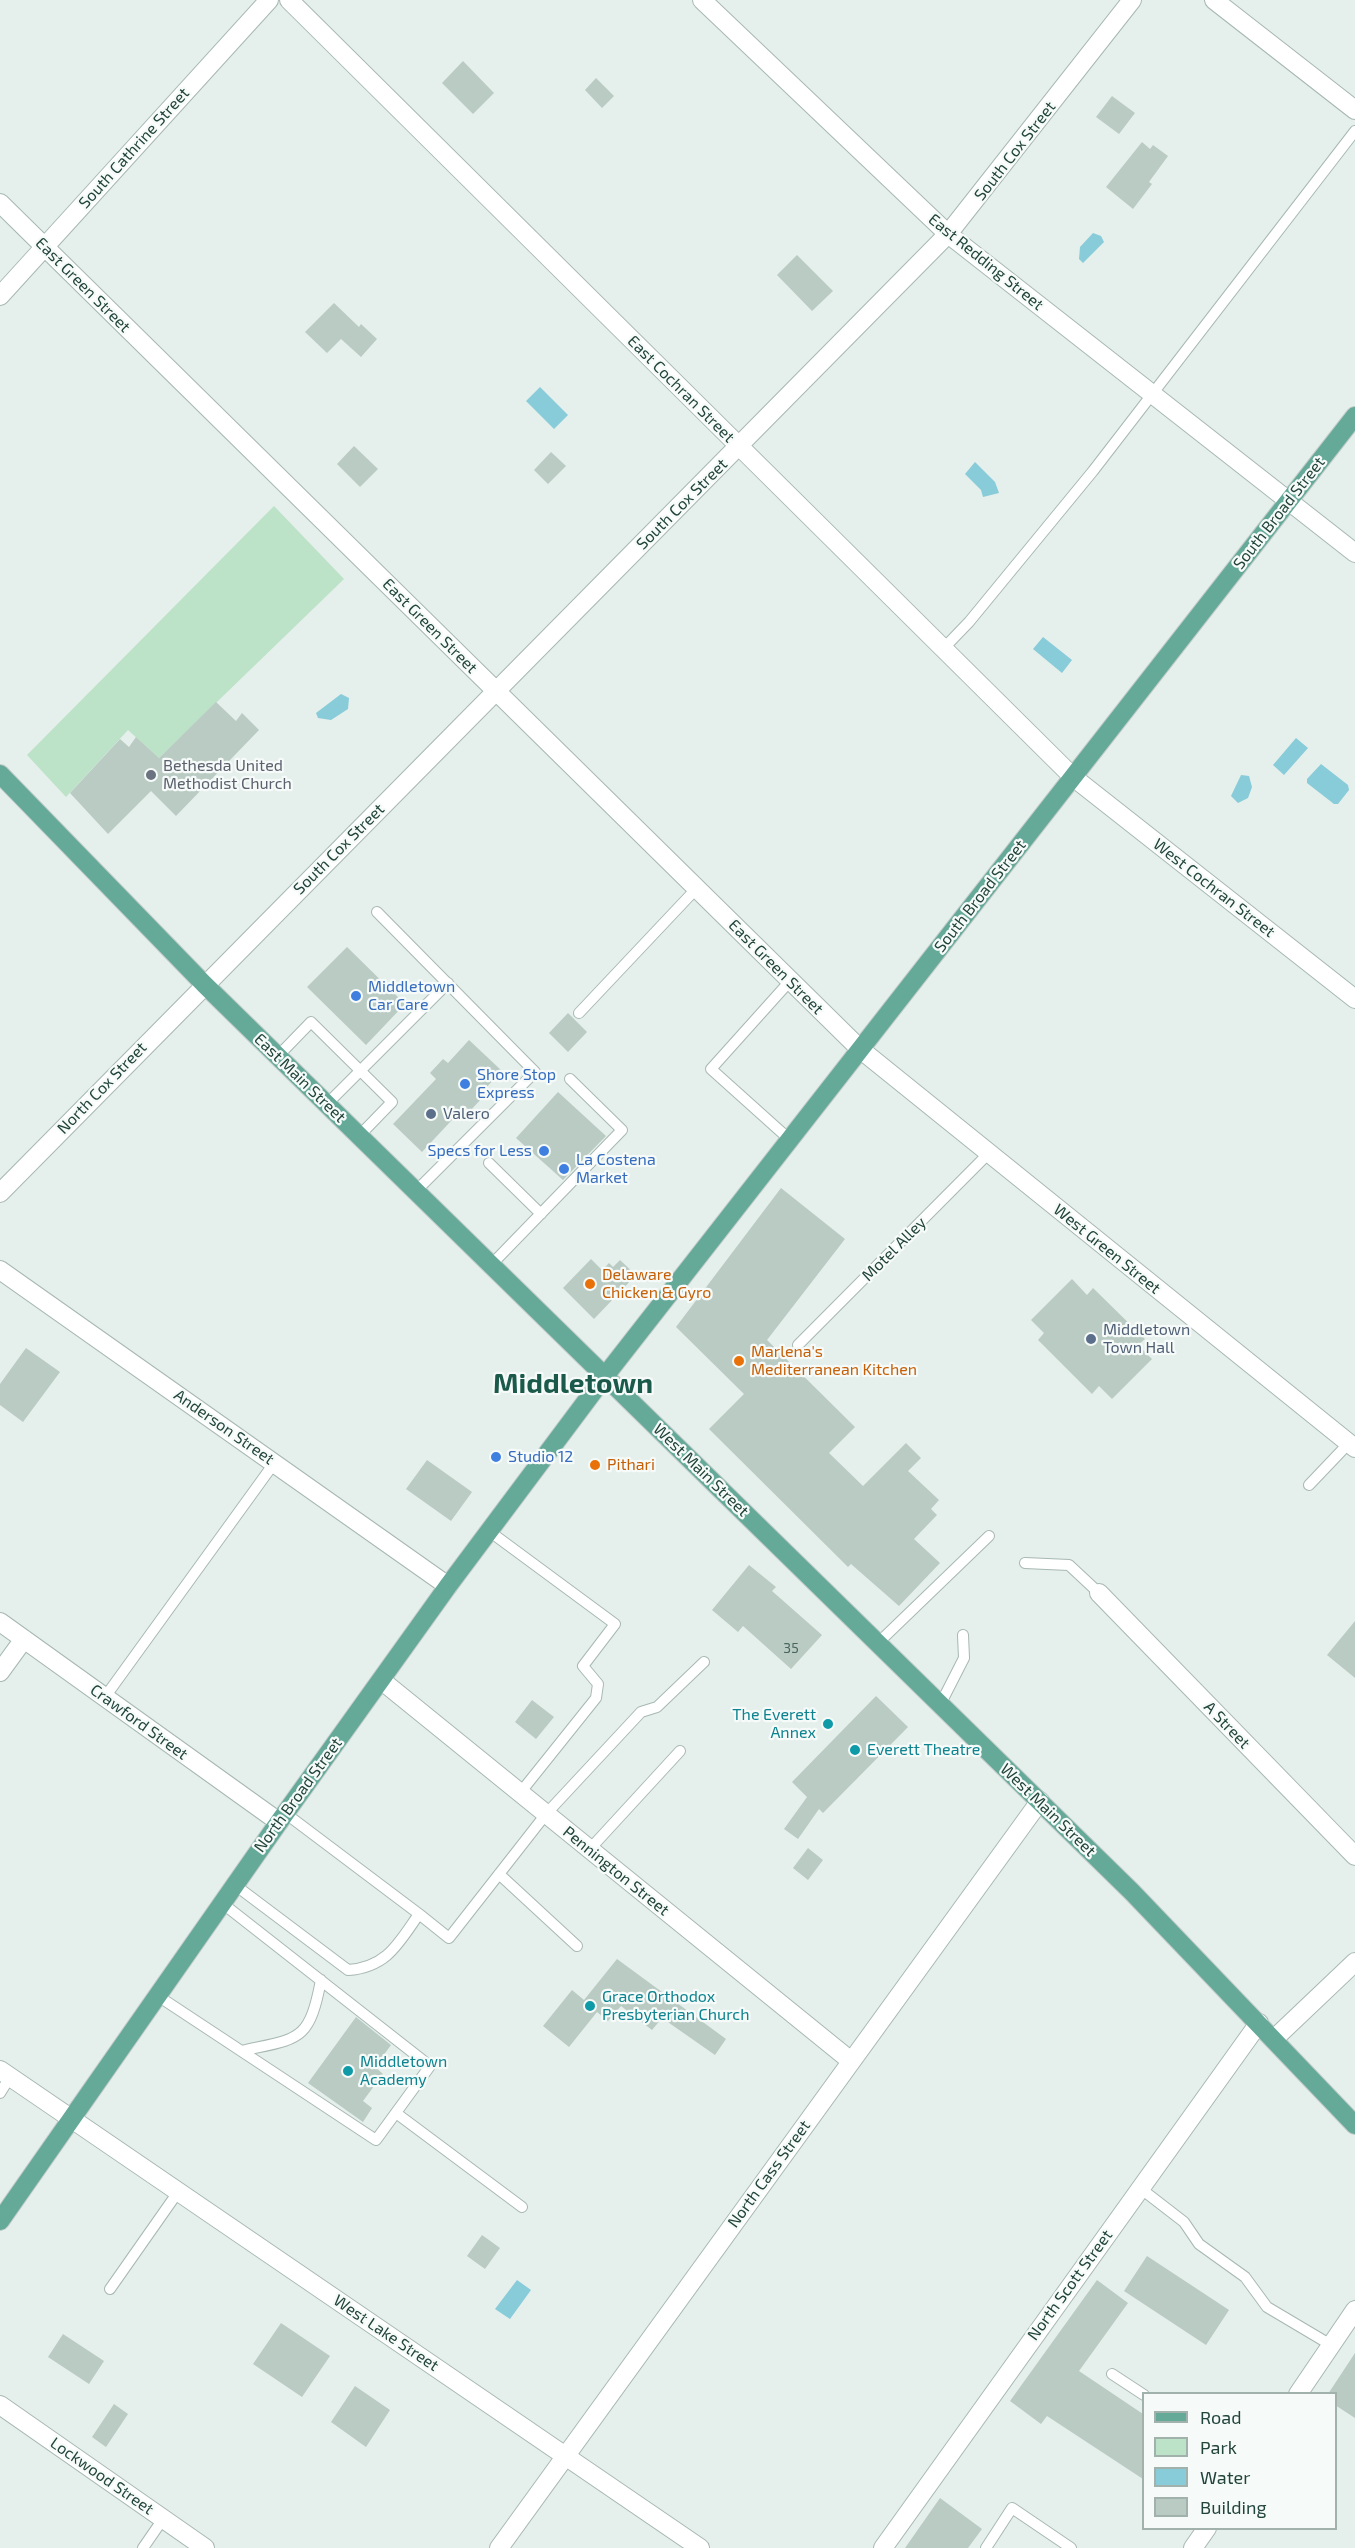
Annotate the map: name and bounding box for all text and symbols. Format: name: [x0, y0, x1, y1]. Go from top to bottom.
street label: South Cathrine Street: [75, 84, 193, 212]
street label: South Cox Street: [970, 98, 1060, 204]
street label: East Redding Street: [925, 210, 1047, 314]
street label: East Green Street: [32, 234, 134, 336]
street label: East Cochran Street: [624, 332, 738, 446]
street label: South Broad Street: [1229, 453, 1329, 573]
street label: South Cox Street: [633, 455, 731, 553]
street label: East Green Street: [379, 575, 481, 677]
place label: Bethesda United Methodist Church: [163, 756, 292, 794]
marker: Bethesda United Methodist Church: [144, 768, 158, 782]
street label: South Cox Street: [290, 800, 388, 898]
street label: West Cochran Street: [1149, 835, 1279, 941]
street label: South Broad Street: [930, 836, 1030, 956]
street label: East Green Street: [725, 916, 827, 1018]
place label: Middletown Car Care: [368, 977, 455, 1015]
marker: Middletown Car Care: [349, 989, 363, 1003]
street label: East Main Street: [250, 1030, 350, 1126]
street label: North Cox Street: [53, 1038, 151, 1138]
place label: Shore Stop Express: [477, 1065, 556, 1103]
marker: Shore Stop Express: [458, 1077, 472, 1091]
place label: Valero: [443, 1104, 490, 1124]
marker: Valero: [424, 1107, 438, 1121]
place label: Specs for Less: [428, 1141, 532, 1161]
marker: Specs for Less: [537, 1144, 551, 1158]
place label: La Costena Market: [576, 1150, 656, 1188]
marker: La Costena Market: [557, 1162, 571, 1176]
street label: West Green Street: [1050, 1200, 1164, 1298]
street label: Motel Alley: [858, 1213, 930, 1285]
place label: Delaware Chicken & Gyro: [602, 1265, 711, 1303]
marker: Delaware Chicken & Gyro: [583, 1277, 597, 1291]
place label: Middletown Town Hall: [1103, 1320, 1190, 1358]
marker: Middletown Town Hall: [1084, 1332, 1098, 1346]
place label: Marlena's Mediterranean Kitchen: [751, 1342, 917, 1380]
marker: Marlena's Mediterranean Kitchen: [732, 1354, 746, 1368]
district label: Middletown: [493, 1367, 653, 1401]
street label: Anderson Street: [170, 1385, 278, 1469]
street label: West Main Street: [649, 1420, 753, 1520]
place label: Studio 12: [508, 1447, 573, 1467]
marker: Studio 12: [489, 1450, 503, 1464]
place label: Pithari: [607, 1455, 655, 1475]
marker: Pithari: [588, 1458, 602, 1472]
house number: 35: [783, 1640, 799, 1656]
street label: Crawford Street: [86, 1680, 192, 1764]
street label: A Street: [1200, 1697, 1254, 1753]
place label: The Everett Annex: [732, 1705, 816, 1743]
marker: The Everett Annex: [821, 1717, 835, 1731]
street label: North Broad Street: [250, 1734, 346, 1856]
place label: Everett Theatre: [867, 1740, 980, 1760]
marker: Everett Theatre: [848, 1743, 862, 1757]
street label: West Main Street: [996, 1760, 1100, 1860]
street label: Pennington Street: [559, 1822, 673, 1920]
place label: Grace Orthodox Presbyterian Church: [602, 1987, 749, 2025]
marker: Grace Orthodox Presbyterian Church: [583, 1999, 597, 2013]
place label: Middletown Academy: [360, 2052, 447, 2090]
marker: Middletown Academy: [341, 2064, 355, 2078]
street label: North Cass Street: [724, 2117, 814, 2231]
street label: North Scott Street: [1024, 2226, 1116, 2344]
street label: West Lake Street: [330, 2291, 442, 2375]
legend: [1142, 2392, 1337, 2530]
text: Road: [1200, 2406, 1241, 2428]
street label: Lockwood Street: [47, 2433, 157, 2519]
text: Park: [1200, 2436, 1237, 2458]
text: Water: [1200, 2466, 1250, 2488]
text: Building: [1200, 2496, 1267, 2518]

